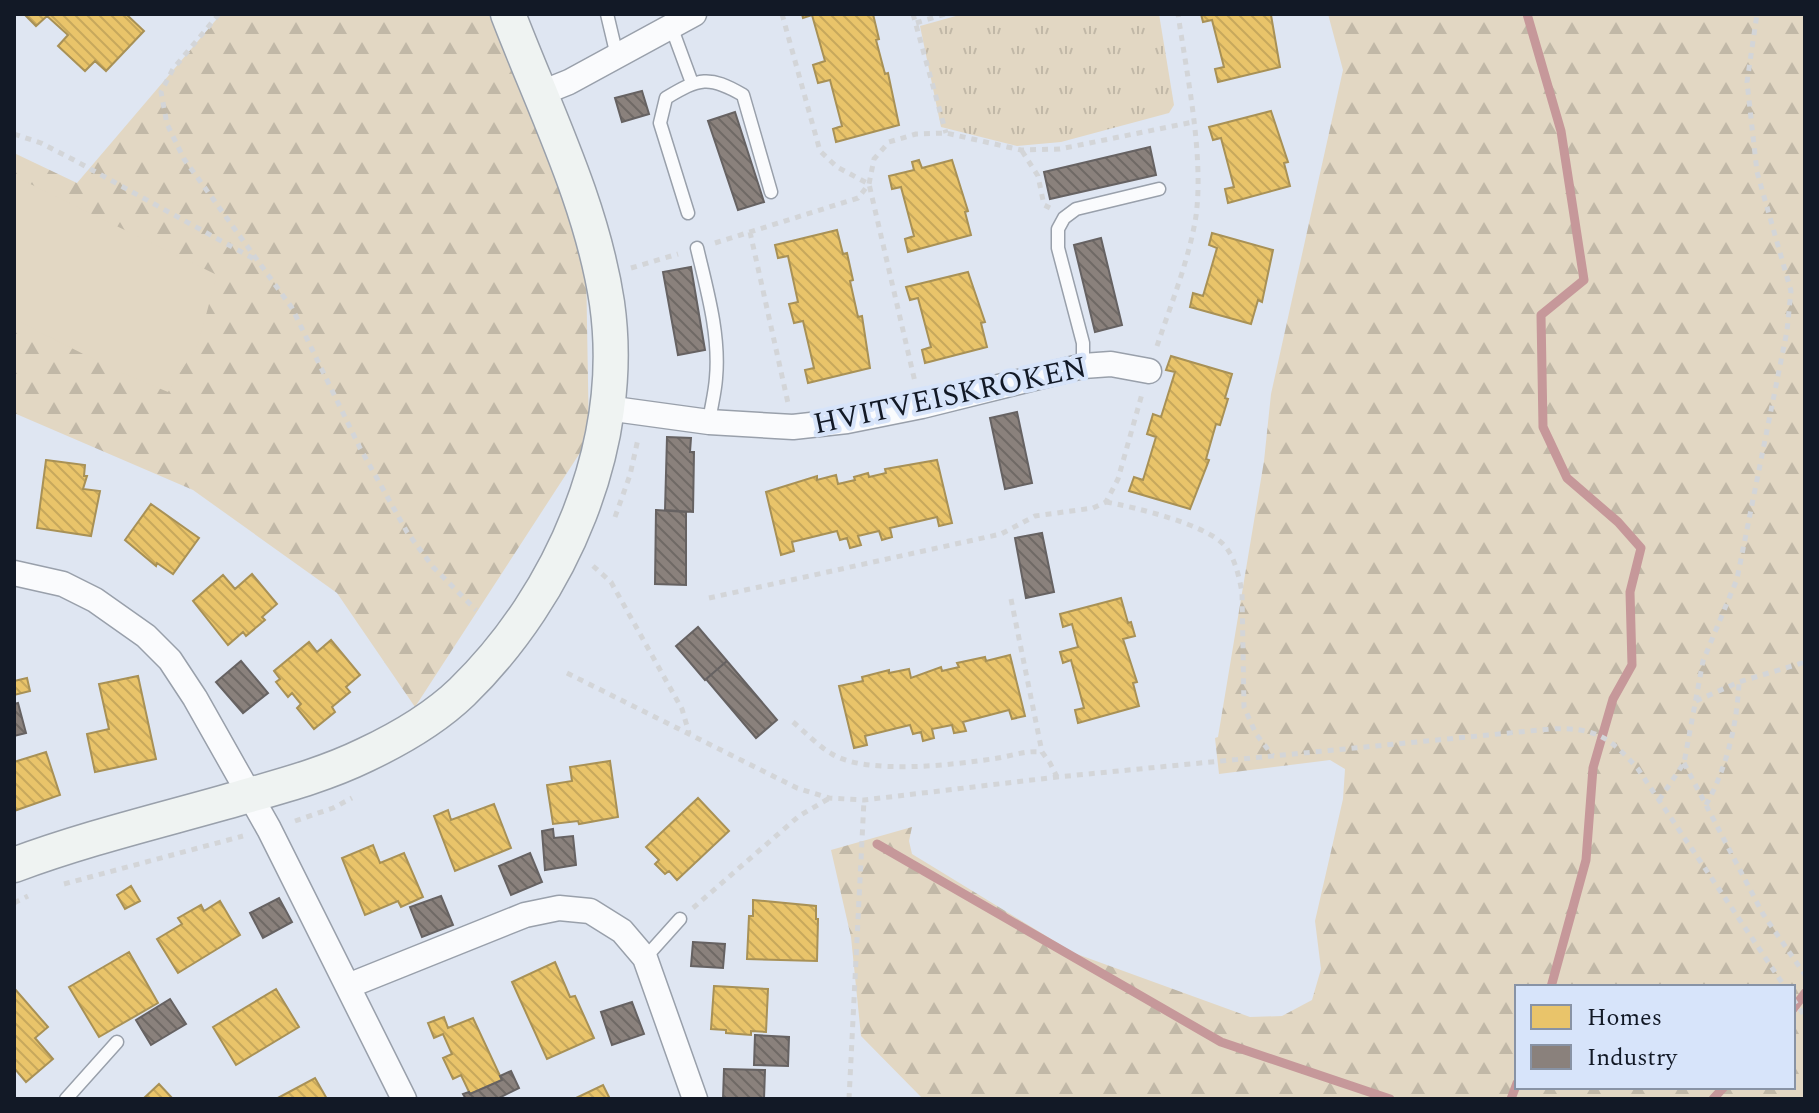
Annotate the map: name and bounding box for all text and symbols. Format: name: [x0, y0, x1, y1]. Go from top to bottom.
street label: HVITVEISKROKEN: [809, 345, 1091, 447]
legend: [1515, 985, 1795, 1089]
text: Homes: [1587, 1000, 1662, 1036]
text: Industry: [1587, 1040, 1679, 1076]

